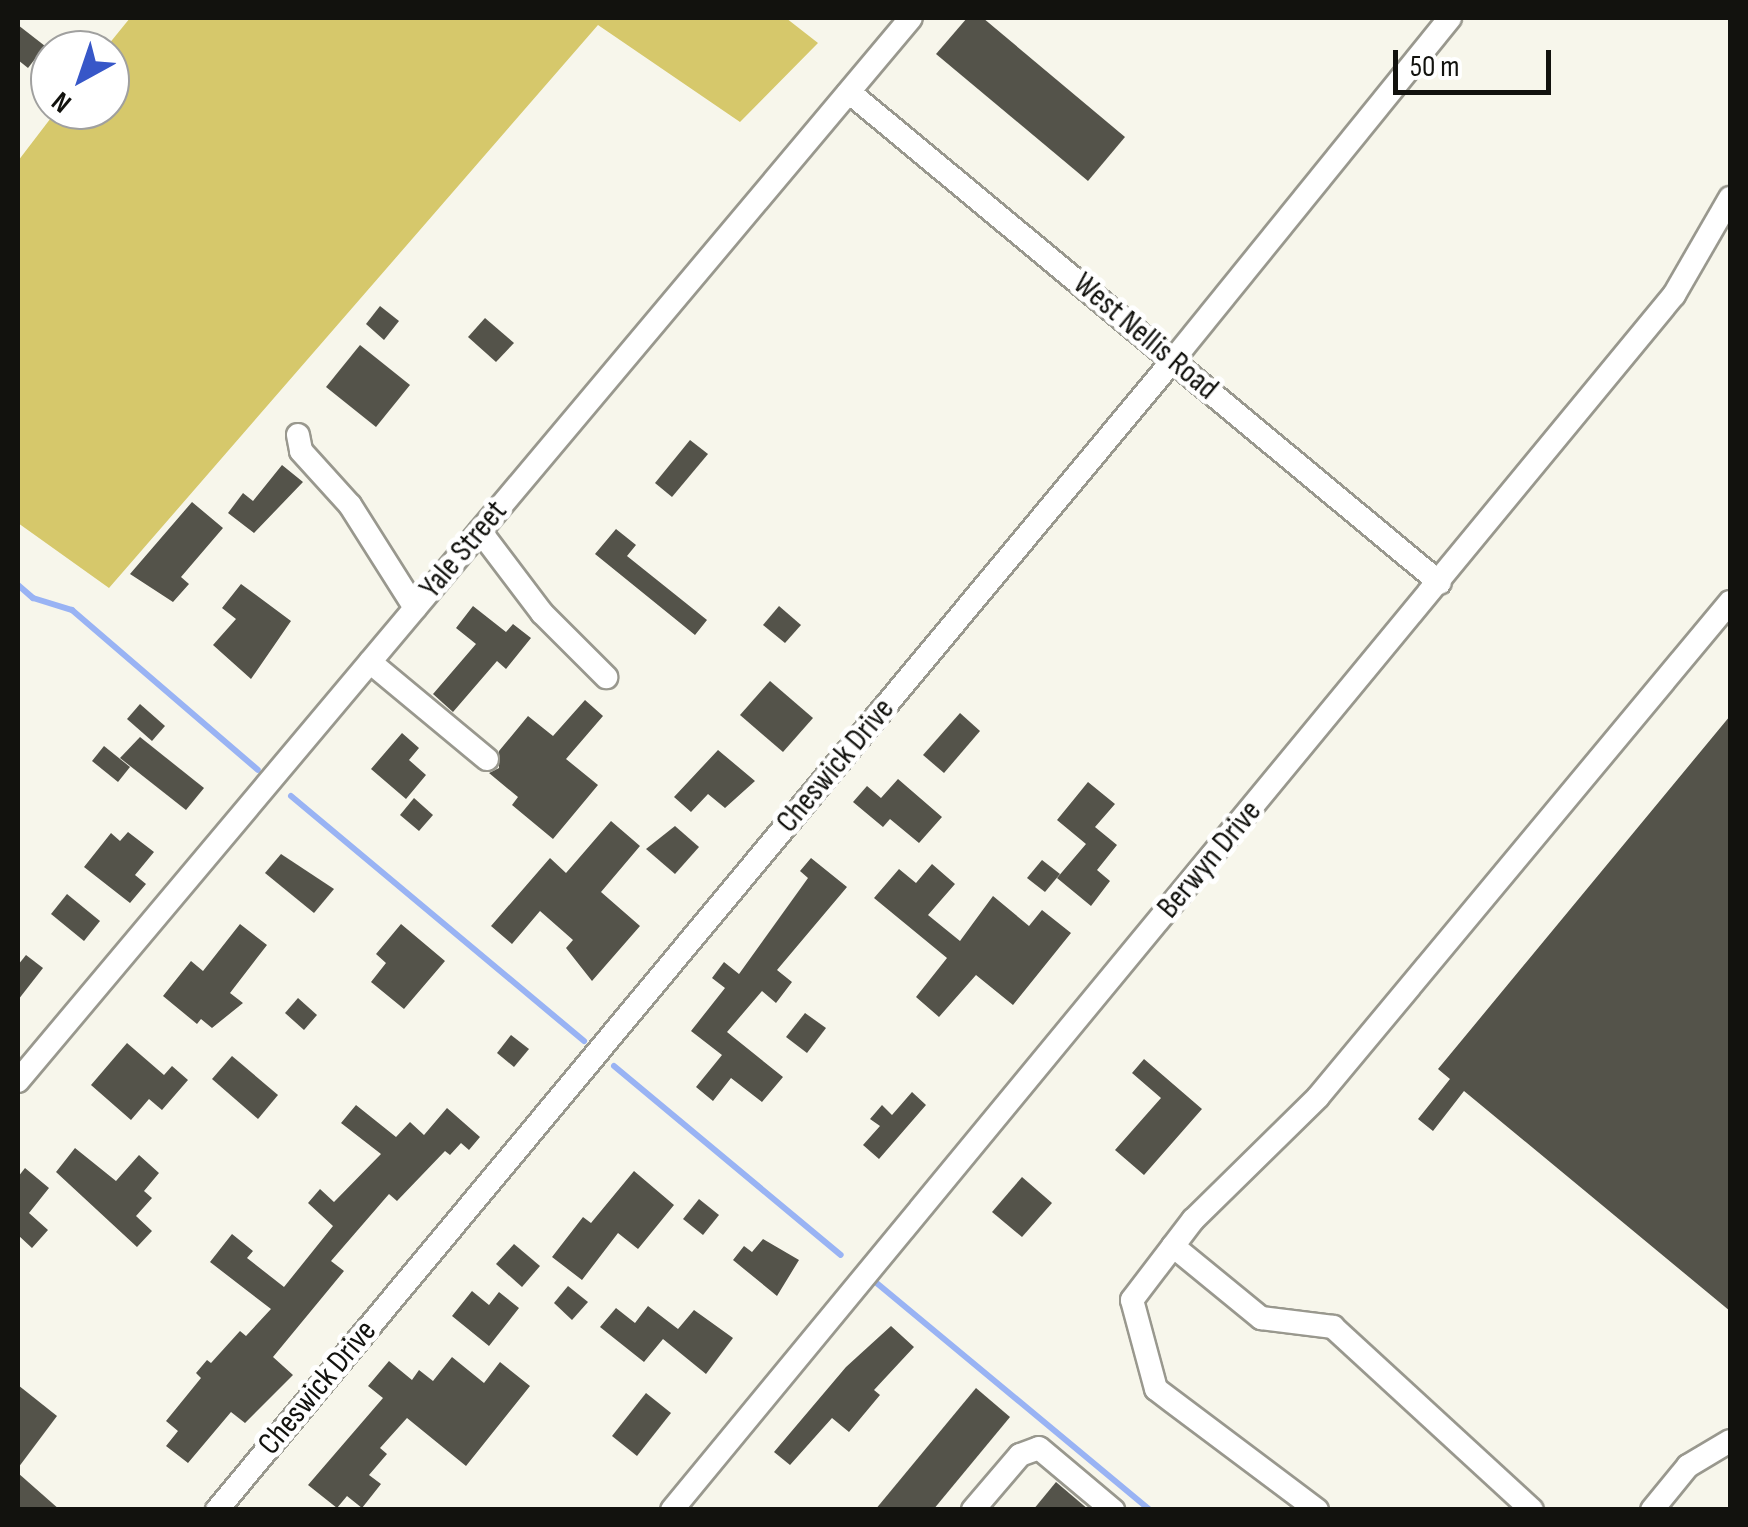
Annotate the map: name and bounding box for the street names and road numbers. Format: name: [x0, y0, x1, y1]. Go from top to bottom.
street label: West Nellis Road: [1065, 265, 1225, 409]
street label: Yale Street: [412, 493, 516, 607]
street label: Cheswick Drive: [769, 691, 903, 841]
street label: Berwyn Drive: [1150, 793, 1270, 927]
street label: Cheswick Drive: [251, 1313, 385, 1463]

